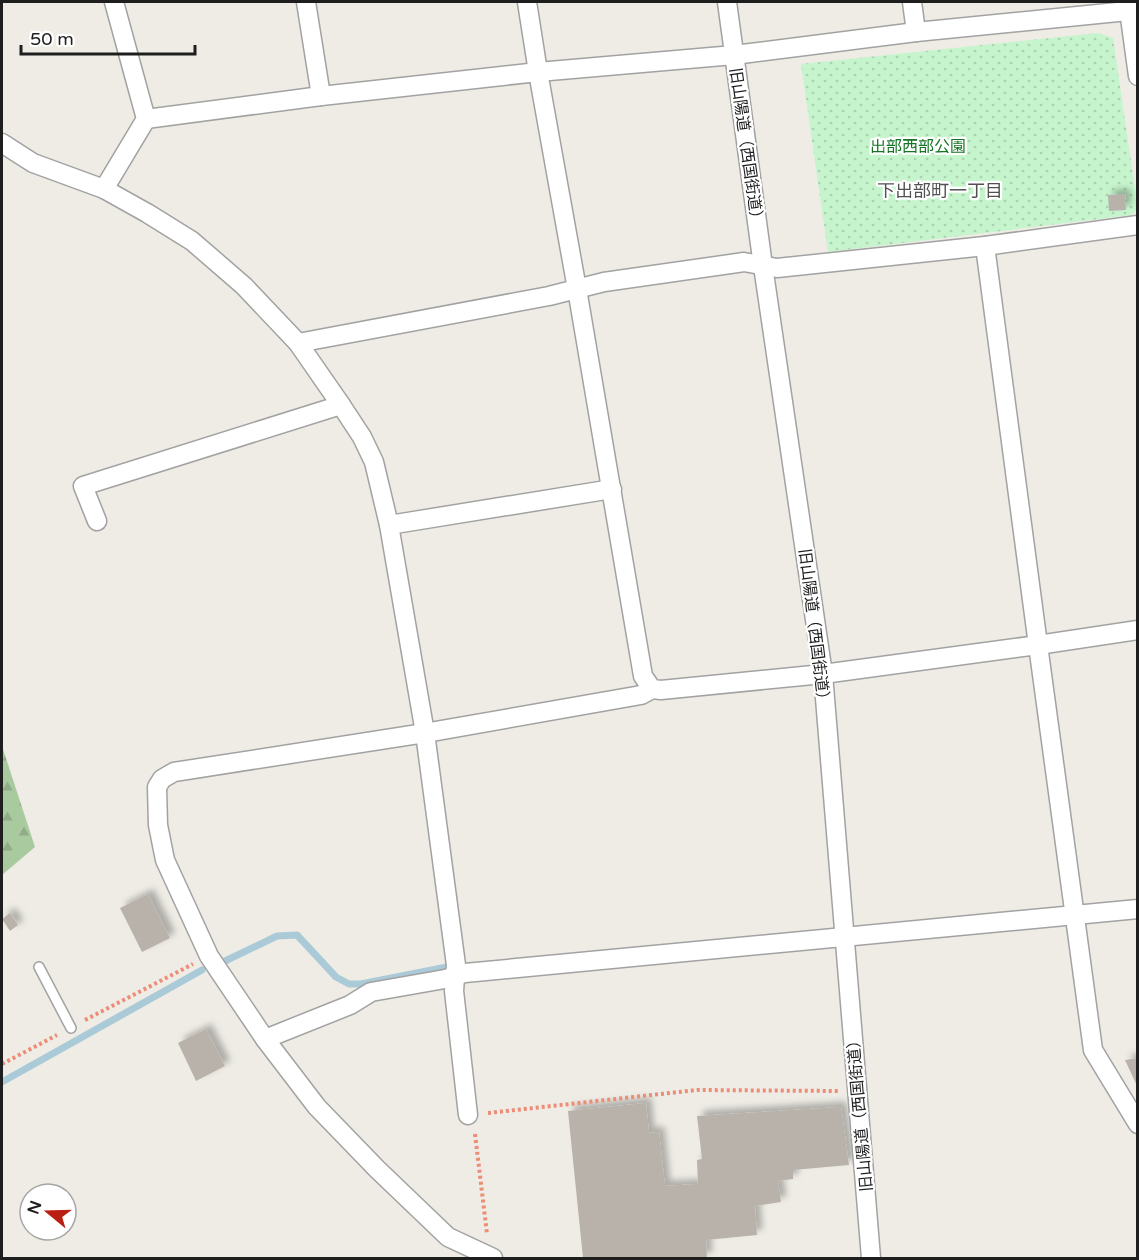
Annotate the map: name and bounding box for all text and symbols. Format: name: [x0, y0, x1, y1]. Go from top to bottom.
scale bar: [21, 18, 195, 56]
text: 50 m: [30, 28, 74, 50]
street label: 旧山陽道（西国街道）: [725, 67, 767, 228]
park label: 出部西部公園: [870, 137, 966, 157]
district label: 下出部町一丁目: [877, 180, 1003, 202]
street label: 旧山陽道（西国街道）: [794, 547, 834, 709]
street label: 旧山陽道（西国街道）: [843, 1031, 877, 1192]
north arrow: [18, 1182, 78, 1242]
text: N: [23, 1198, 46, 1217]

